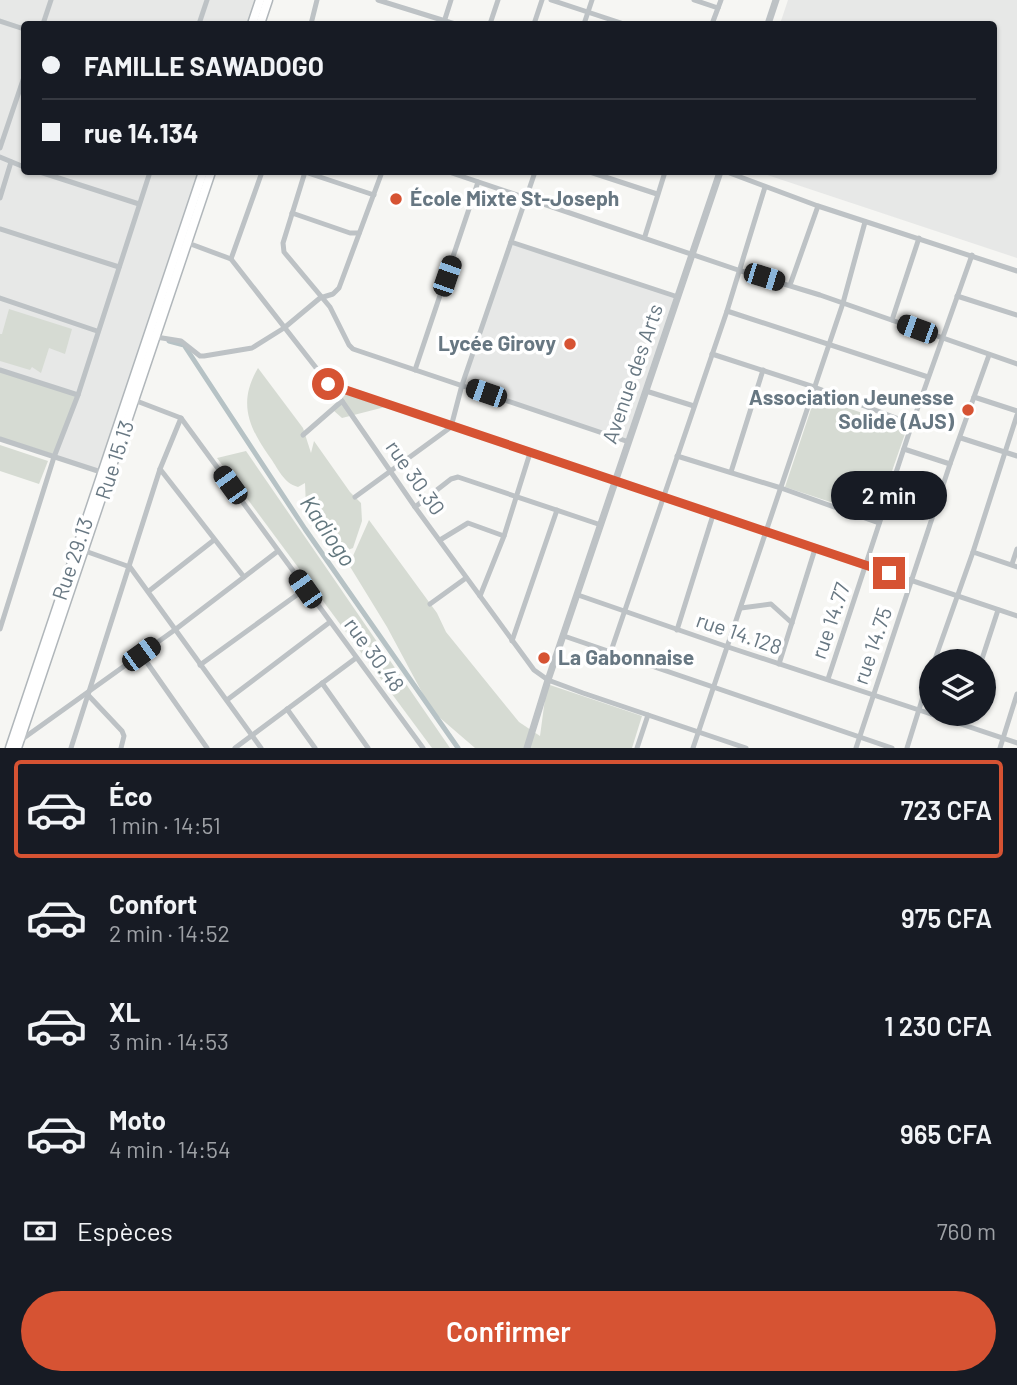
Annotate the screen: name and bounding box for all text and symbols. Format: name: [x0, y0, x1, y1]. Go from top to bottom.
text: FAMILLE SAWADOGO: [84, 50, 324, 81]
text: rue 14.134: [84, 117, 198, 148]
place label: École Mixte St-Joseph: [410, 185, 619, 210]
marker: École Mixte St-Joseph: [388, 191, 404, 207]
car: [431, 253, 464, 299]
car: [741, 261, 788, 293]
street label: Avenue des Arts: [596, 300, 667, 447]
car: [894, 312, 941, 346]
place label: Lycée Girovy: [438, 330, 556, 355]
marker: Lycée Girovy: [562, 336, 578, 352]
route start: [312, 368, 344, 400]
car: [463, 376, 510, 410]
place label: Association Jeunesse Solide (AJS): [749, 384, 955, 433]
marker: Association Jeunesse Solide (AJS): [960, 402, 976, 418]
street label: Rue 15.13: [89, 417, 138, 502]
street label: rue 30.30: [381, 435, 451, 519]
car: [210, 462, 251, 508]
callout: 2 min: [831, 472, 947, 520]
text: 2 min: [862, 481, 916, 509]
water label: Kadiogo: [295, 490, 363, 571]
street label: Rue 29.13: [46, 514, 97, 603]
route end: [873, 557, 905, 589]
car: [285, 566, 326, 612]
street label: rue 14.77: [805, 579, 854, 662]
street label: rue 14.75: [847, 604, 896, 687]
street label: rue 14.128: [694, 606, 785, 659]
street label: rue 30.48: [340, 612, 410, 696]
car: [118, 633, 165, 675]
place label: La Gabonnaise: [558, 644, 694, 669]
map controls: [919, 649, 996, 726]
button: layers: [919, 649, 996, 726]
marker: La Gabonnaise: [536, 650, 552, 666]
icon: car: [25, 778, 88, 841]
text: Éco: [109, 780, 152, 811]
text: 723 CFA: [901, 794, 992, 825]
text: 1 min · 14:51: [109, 811, 221, 839]
icon: car: [25, 886, 88, 949]
text: Confort: [109, 888, 197, 919]
text: 975 CFA: [901, 902, 992, 933]
text: 2 min · 14:52: [109, 919, 230, 947]
icon: car: [25, 994, 88, 1057]
text: XL: [109, 996, 140, 1027]
text: 1 230 CFA: [884, 1010, 992, 1041]
text: 3 min · 14:53: [109, 1027, 229, 1055]
icon: car: [25, 1102, 88, 1165]
text: Moto: [109, 1104, 166, 1135]
text: 965 CFA: [900, 1118, 992, 1149]
text: 4 min · 14:54: [109, 1135, 231, 1163]
icon: cash: [21, 1212, 59, 1250]
text: Espèces: [77, 1215, 173, 1246]
text: 760 m: [937, 1217, 996, 1245]
button: Confirmer: [21, 1291, 996, 1371]

